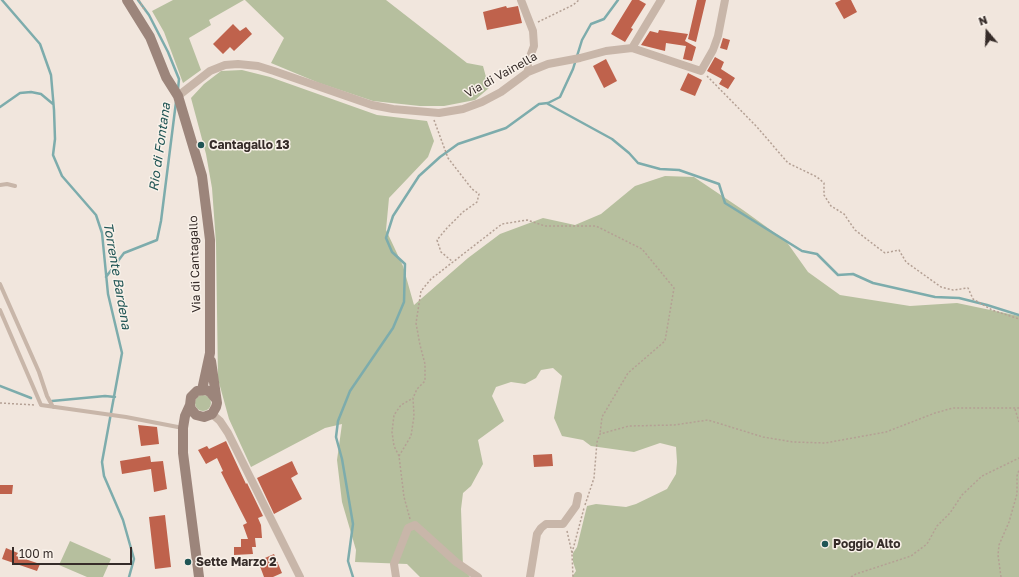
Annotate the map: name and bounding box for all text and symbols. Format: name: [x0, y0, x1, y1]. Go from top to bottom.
north arrow: [967, 12, 1007, 52]
text: N: [977, 13, 989, 28]
street label: Via di Vainella: [462, 49, 540, 101]
water label: Rio di Fontana: [146, 102, 174, 192]
place label: Cantagallo 13: [209, 138, 290, 152]
marker: Cantagallo 13: [196, 140, 206, 150]
street label: Via di Cantagallo: [186, 215, 204, 313]
water label: Torrente Bardena: [100, 221, 134, 331]
place label: Poggio Alto: [833, 537, 901, 551]
scale bar: [14, 539, 134, 565]
marker: Poggio Alto: [820, 539, 830, 549]
text: 100 m: [19, 546, 53, 561]
place label: Sette Marzo 2: [196, 555, 277, 569]
marker: Sette Marzo 2: [183, 557, 193, 567]

